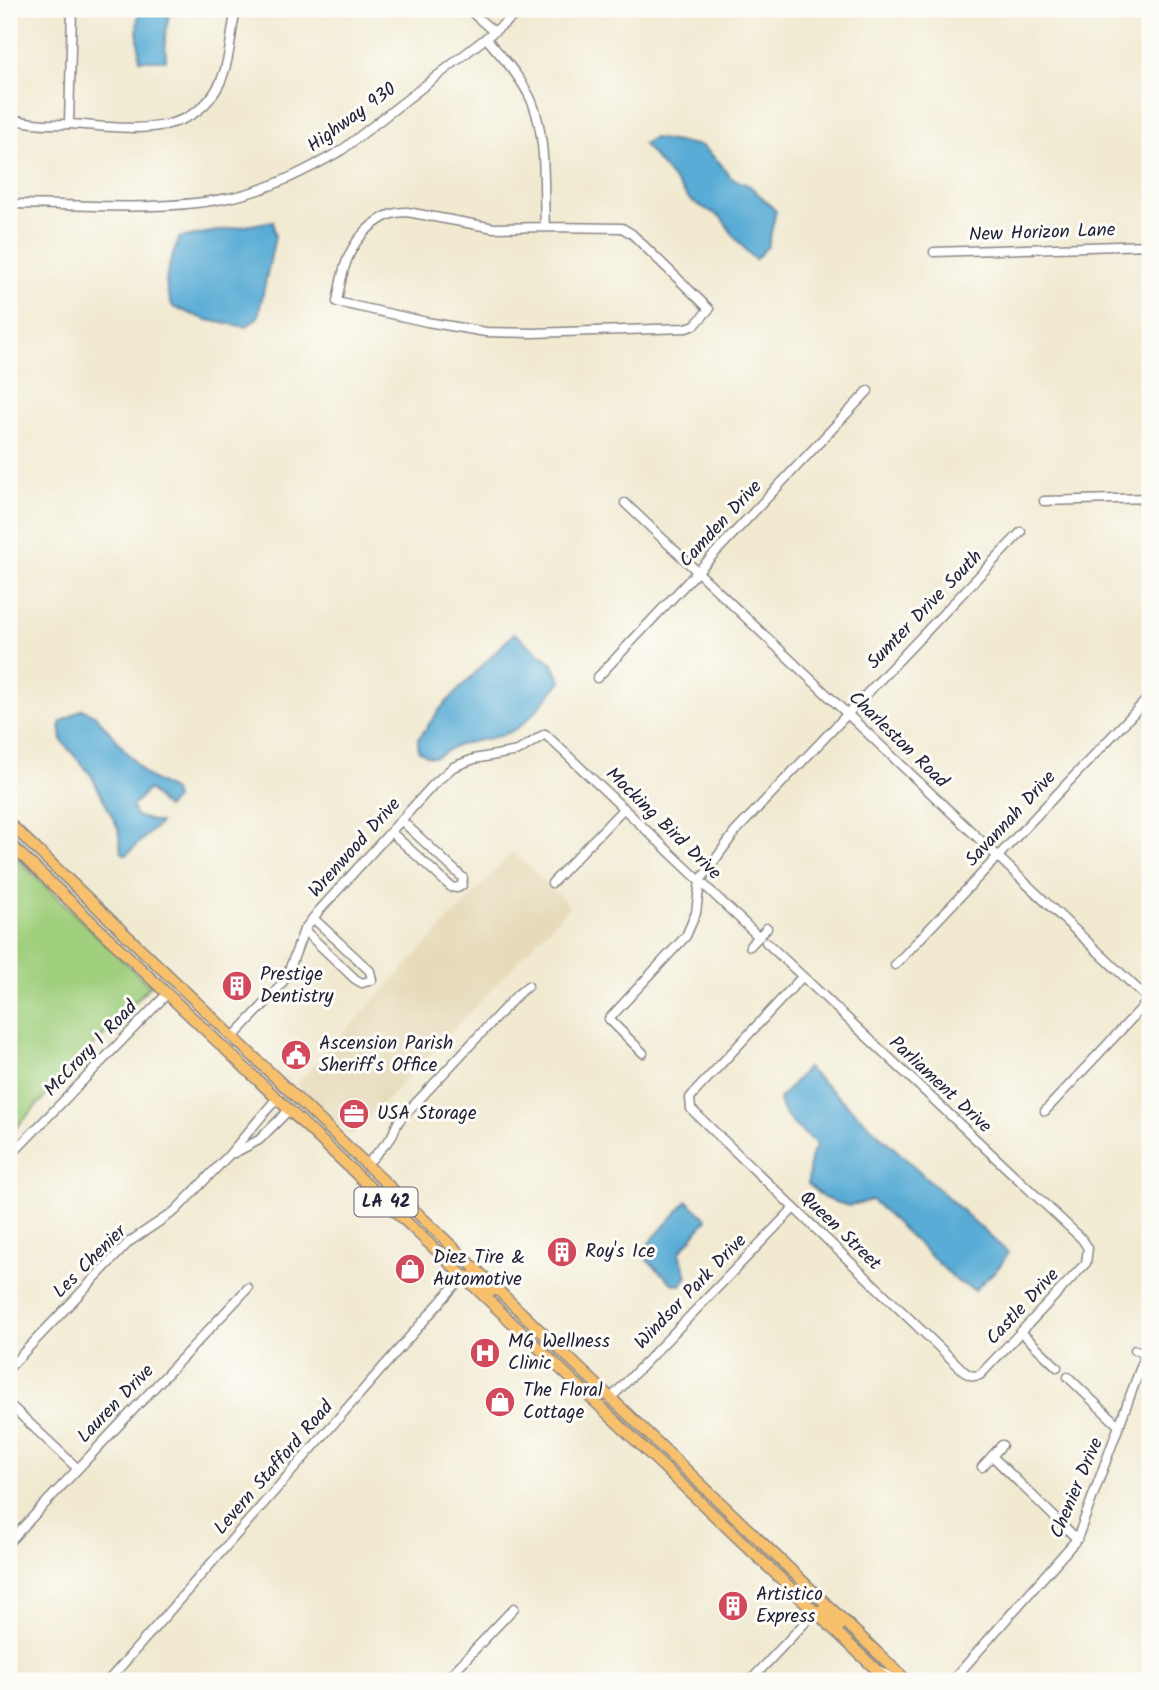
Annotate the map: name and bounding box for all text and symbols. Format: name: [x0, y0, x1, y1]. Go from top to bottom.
street label: Highway 930: [301, 75, 403, 161]
street label: New Horizon Lane: [968, 215, 1116, 251]
street label: Camden Drive: [672, 473, 770, 575]
street label: Sumter Drive South: [860, 543, 990, 677]
street label: Charleston Road: [841, 684, 955, 796]
street label: Mocking Bird Drive: [598, 760, 728, 888]
street label: Savannah Drive: [958, 764, 1064, 874]
street label: Wrenwood Drive: [302, 791, 409, 905]
place label: Prestige Dentistry: [260, 960, 335, 1012]
building icon: Prestige Dentistry: [220, 969, 254, 1003]
street label: McCrory 1 Road: [37, 994, 145, 1104]
place label: Ascension Parish Sheriff's Office: [319, 1029, 453, 1081]
street label: Parliament Drive: [881, 1029, 999, 1141]
public building icon: Ascension Parish Sheriff's Office: [279, 1038, 313, 1072]
office icon: USA Storage: [337, 1097, 371, 1131]
place label: USA Storage: [377, 1099, 477, 1129]
street label: Queen Street: [792, 1184, 888, 1278]
road number: LA 42: [354, 1188, 418, 1217]
street label: Les Chenier: [46, 1217, 135, 1306]
street label: Windsor Park Drive: [628, 1227, 755, 1357]
building icon: Roy's Ice: [545, 1235, 579, 1269]
place label: Roy's Ice: [585, 1237, 655, 1267]
place label: Diez Tire & Automotive: [433, 1243, 525, 1295]
shop icon: Diez Tire & Automotive: [393, 1252, 427, 1286]
street label: Castle Drive: [979, 1261, 1067, 1352]
place label: MG Wellness Clinic: [508, 1327, 610, 1379]
hospital icon: MG Wellness Clinic: [468, 1336, 502, 1370]
street label: Lauren Drive: [70, 1357, 162, 1451]
place label: The Floral Cottage: [523, 1376, 603, 1428]
shop icon: The Floral Cottage: [483, 1385, 517, 1419]
street label: Levern Stafford Road: [207, 1394, 342, 1542]
street label: Chenier Drive: [1042, 1433, 1112, 1543]
place label: Artistico Express: [756, 1580, 823, 1632]
building icon: Artistico Express: [716, 1589, 750, 1623]

